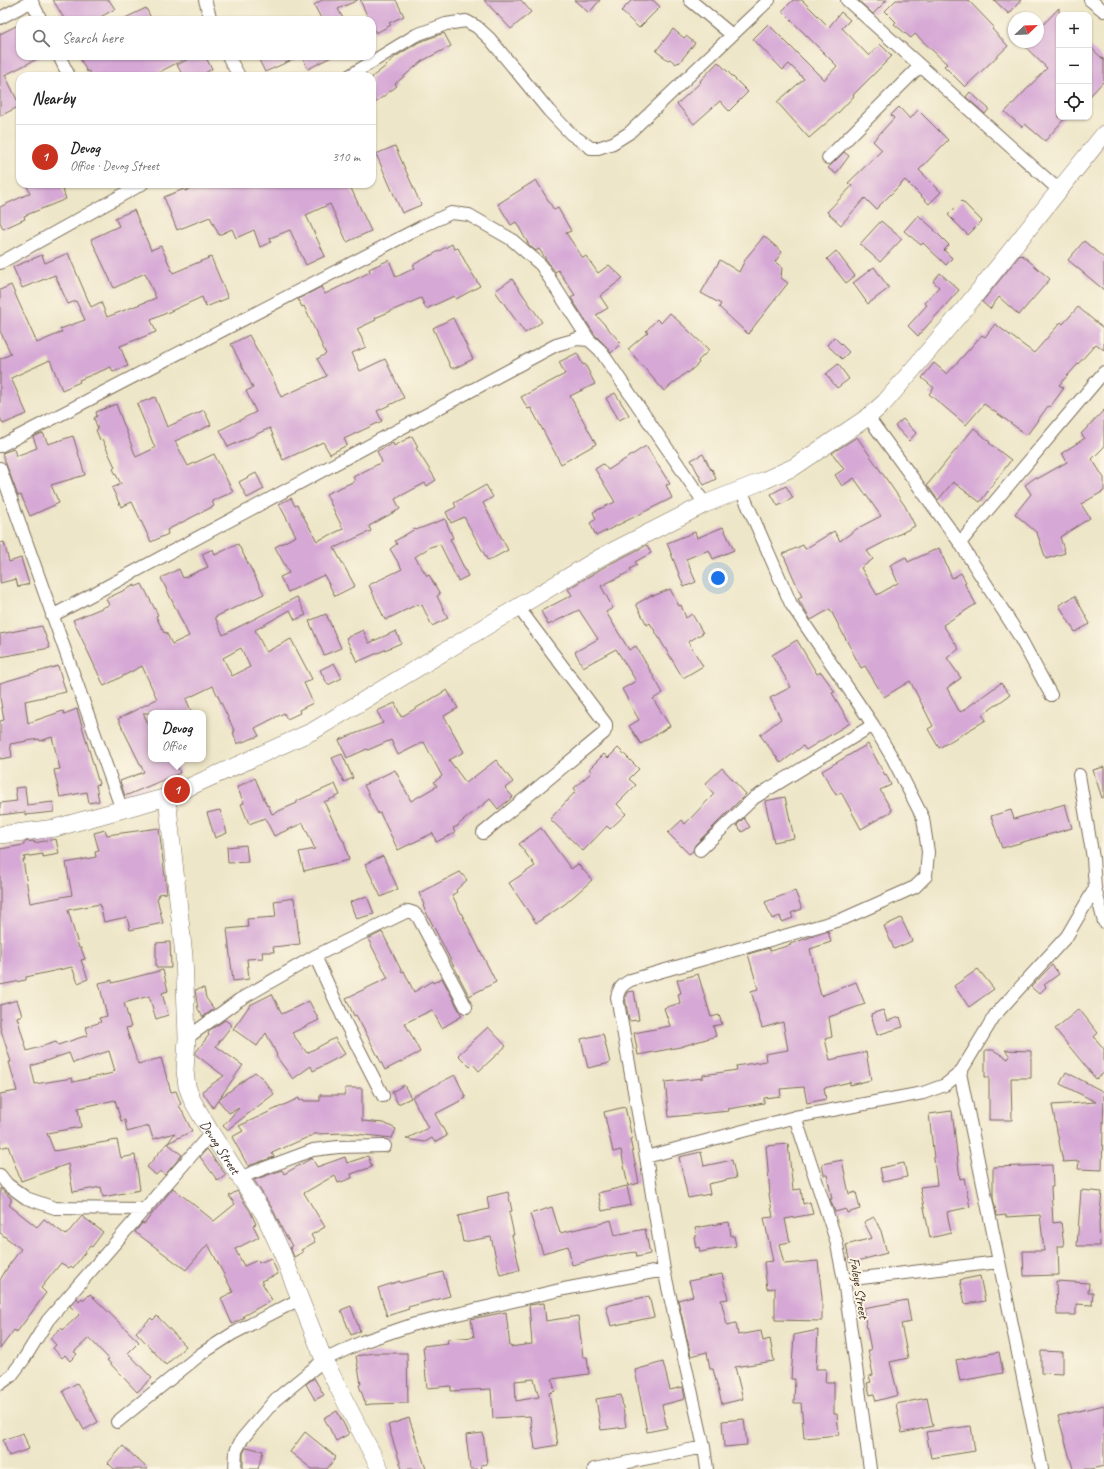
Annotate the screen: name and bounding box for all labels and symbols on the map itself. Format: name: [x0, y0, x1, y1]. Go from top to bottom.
north arrow: [1008, 12, 1044, 48]
your location: [708, 568, 728, 588]
pin: 1: [164, 775, 190, 805]
street label: Devog Street: [197, 1117, 245, 1178]
street label: Faleye Street: [846, 1256, 872, 1321]

